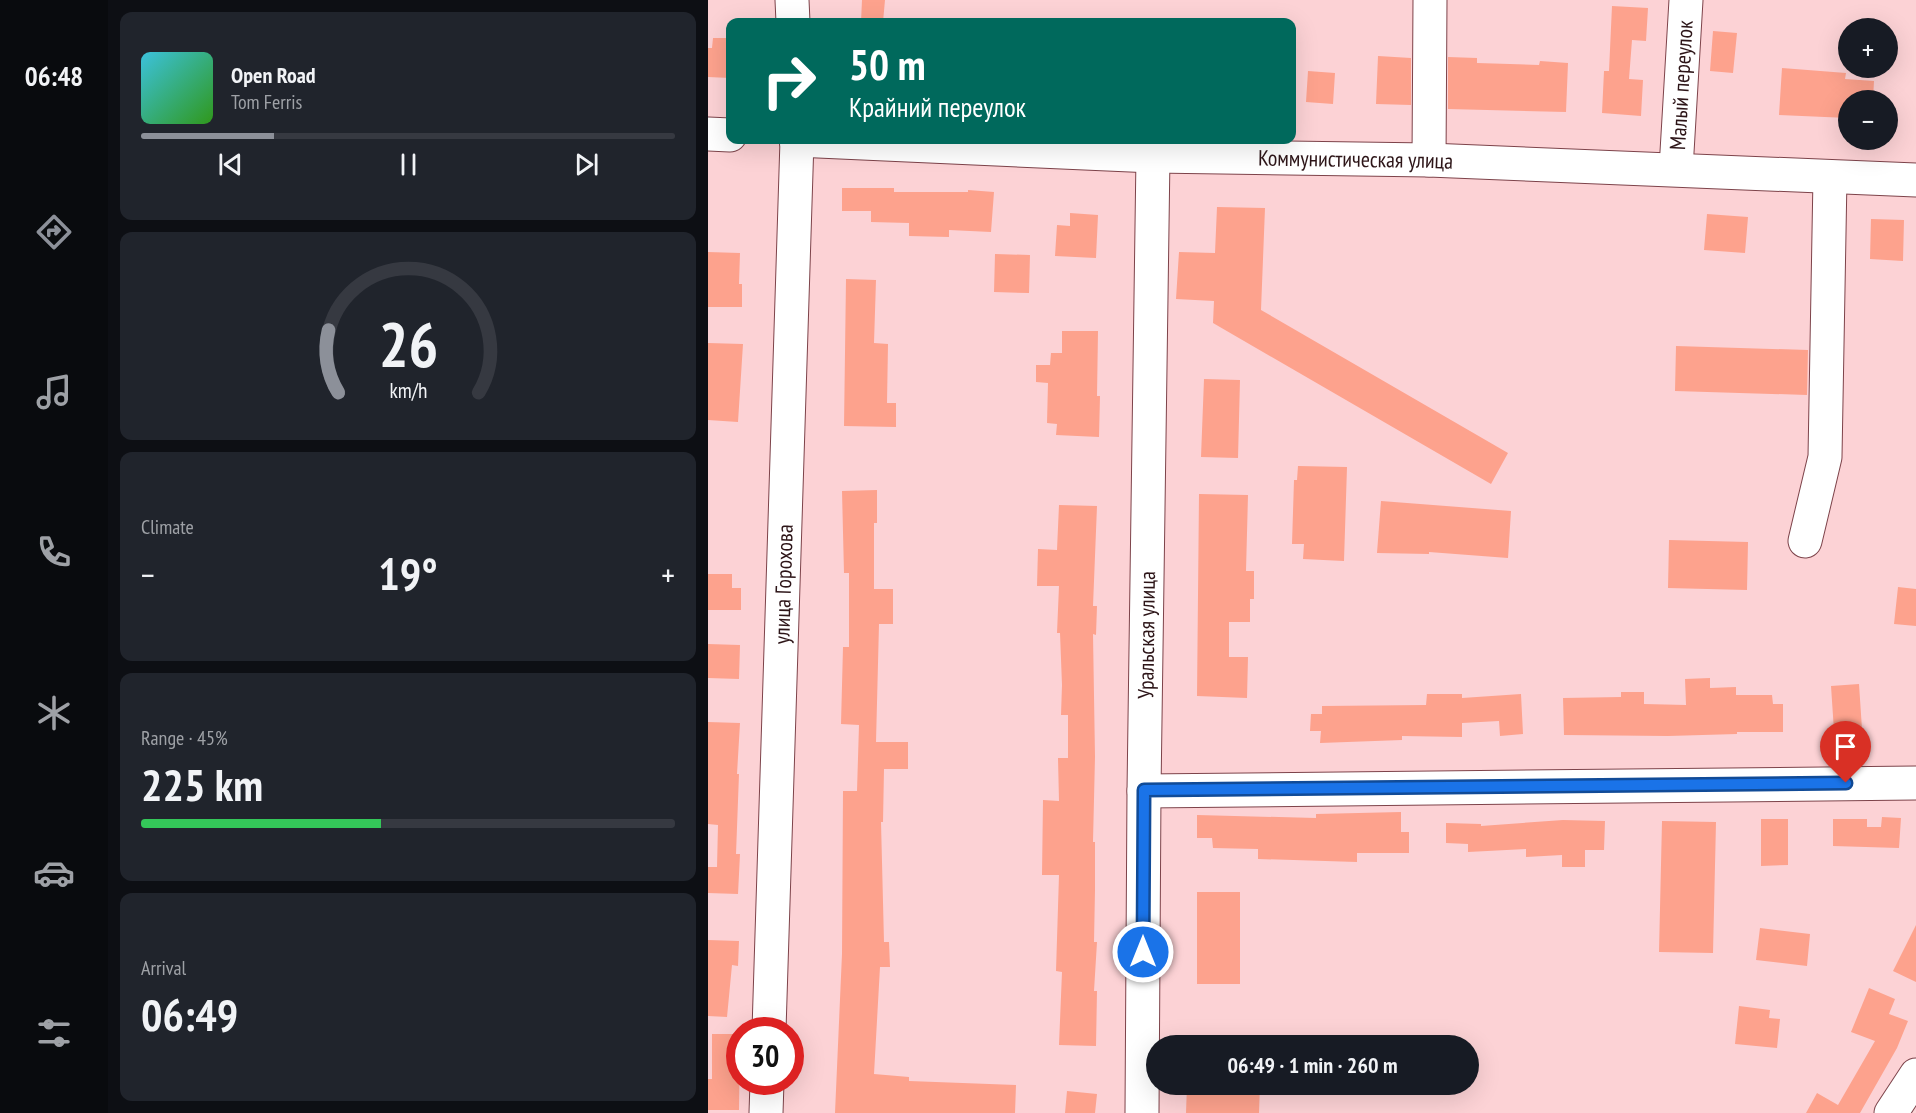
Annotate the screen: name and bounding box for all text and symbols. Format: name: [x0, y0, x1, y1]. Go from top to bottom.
map controls: [1838, 18, 1898, 150]
button: +: [1838, 18, 1898, 78]
street label: Малый переулок: [1663, 19, 1699, 151]
text: 50 m: [849, 37, 926, 92]
icon: right: [750, 42, 828, 120]
text: 06:48: [25, 59, 83, 93]
text: Open Road: [231, 61, 316, 89]
text: Tom Ferris: [231, 89, 302, 115]
text: Крайний переулок: [849, 90, 1026, 124]
button: −: [1838, 90, 1898, 150]
street label: Коммунистическая улица: [1258, 144, 1454, 175]
icon: previous: [214, 148, 247, 181]
icon: pause: [392, 148, 425, 181]
icon: next: [570, 148, 603, 181]
icon: directions: [33, 211, 75, 253]
text: 26: [378, 303, 438, 384]
icon: music: [33, 371, 75, 413]
text: km/h: [389, 377, 427, 405]
text: Climate: [141, 514, 194, 540]
street label: улица Горохова: [767, 524, 799, 645]
icon: phone: [33, 531, 75, 573]
text: 19°: [378, 544, 438, 602]
text: −: [141, 553, 155, 596]
text: +: [661, 553, 675, 596]
street label: Уральская улица: [1131, 571, 1161, 699]
icon: climate: [33, 692, 75, 734]
pin: [1820, 721, 1871, 783]
text: Range · 45%: [141, 725, 228, 751]
icon: arrive: [1829, 730, 1862, 763]
text: 225 km: [141, 755, 263, 813]
icon: car: [33, 852, 75, 894]
position arrow: [1111, 920, 1175, 984]
text: Arrival: [141, 955, 186, 981]
text: 06:49: [141, 985, 238, 1043]
icon: filters: [33, 1012, 75, 1054]
speed limit sign: 30: [726, 1017, 804, 1095]
text: 06:49 · 1 min · 260 m: [1227, 1051, 1398, 1079]

